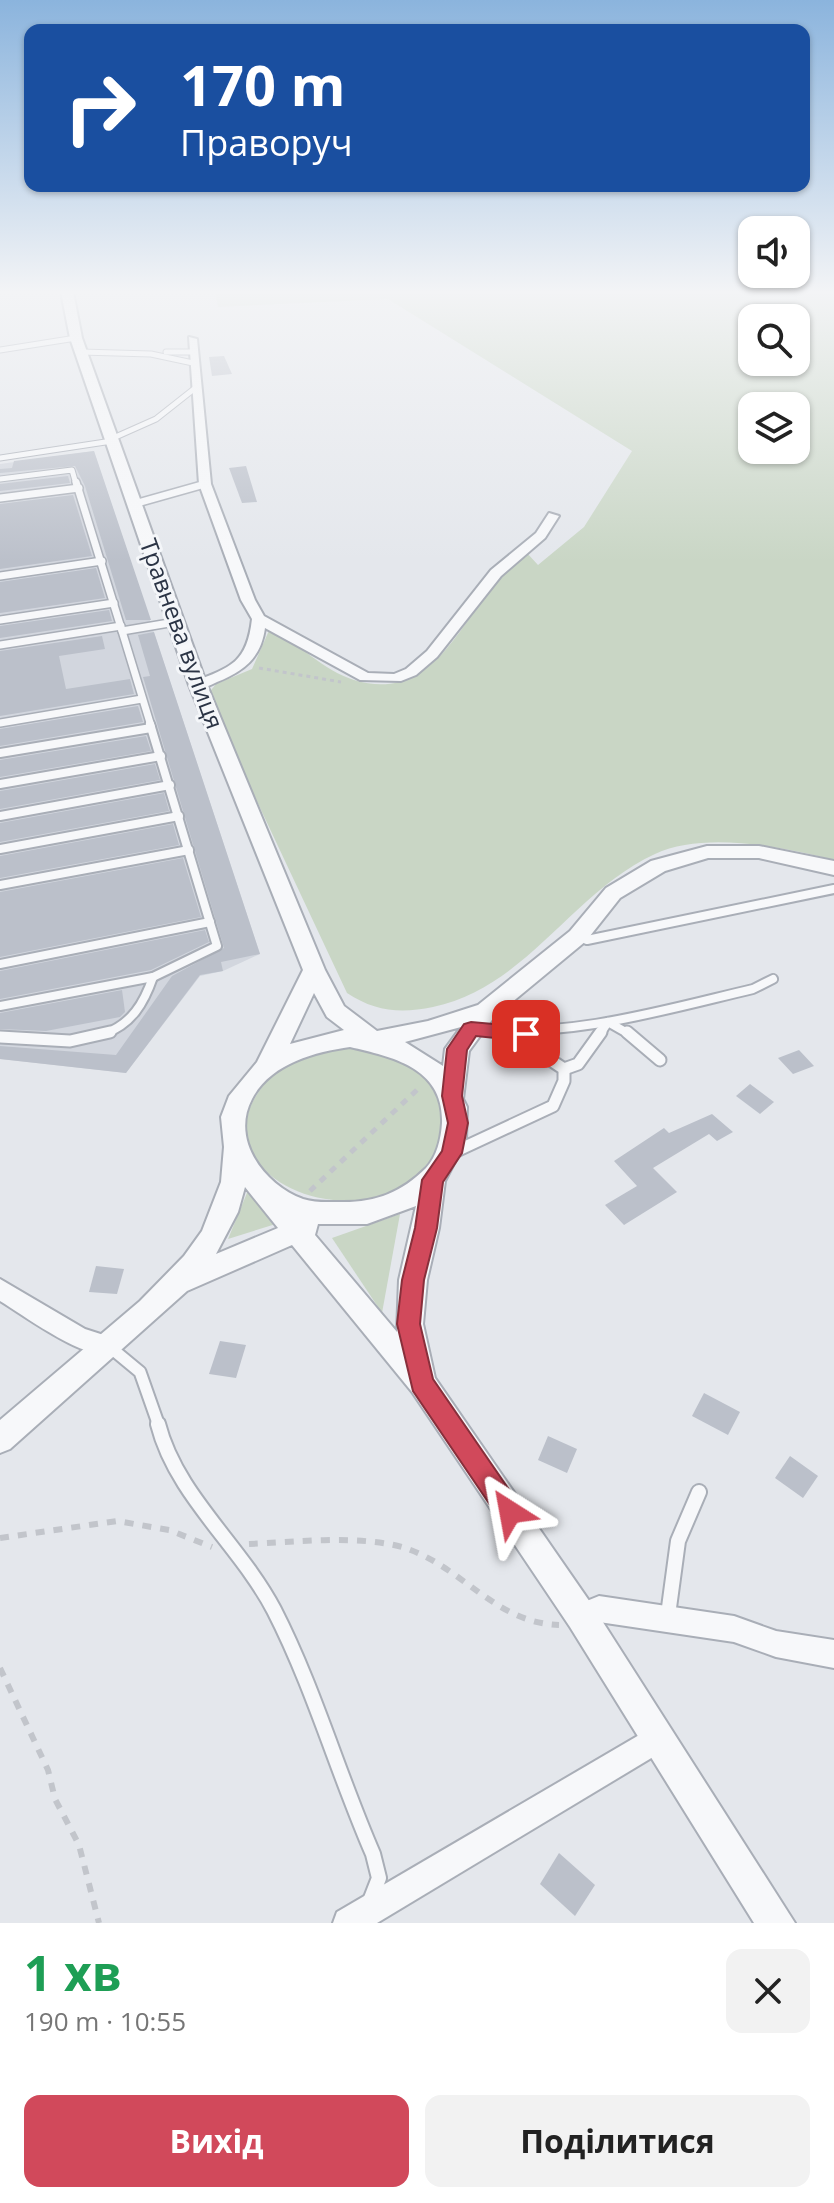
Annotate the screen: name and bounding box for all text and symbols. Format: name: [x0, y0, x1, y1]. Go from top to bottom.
text: 170 m: [180, 46, 346, 122]
icon: right: [48, 56, 152, 160]
text: Праворуч: [180, 118, 352, 167]
map controls: [738, 216, 810, 464]
button: sound: [738, 216, 810, 288]
button: search: [738, 304, 810, 376]
button: layers: [738, 392, 810, 464]
street label: Травнева вулиця: [133, 534, 232, 733]
pin: [492, 1000, 560, 1068]
icon: arrive: [504, 1012, 548, 1056]
position arrow: [468, 1470, 552, 1554]
text: 1 хв: [24, 1940, 122, 2005]
button: close: [726, 1949, 810, 2033]
text: 190 m · 10:55: [24, 2003, 186, 2039]
button: Вихід: [24, 2095, 409, 2187]
button: Поділитися: [425, 2095, 810, 2187]

